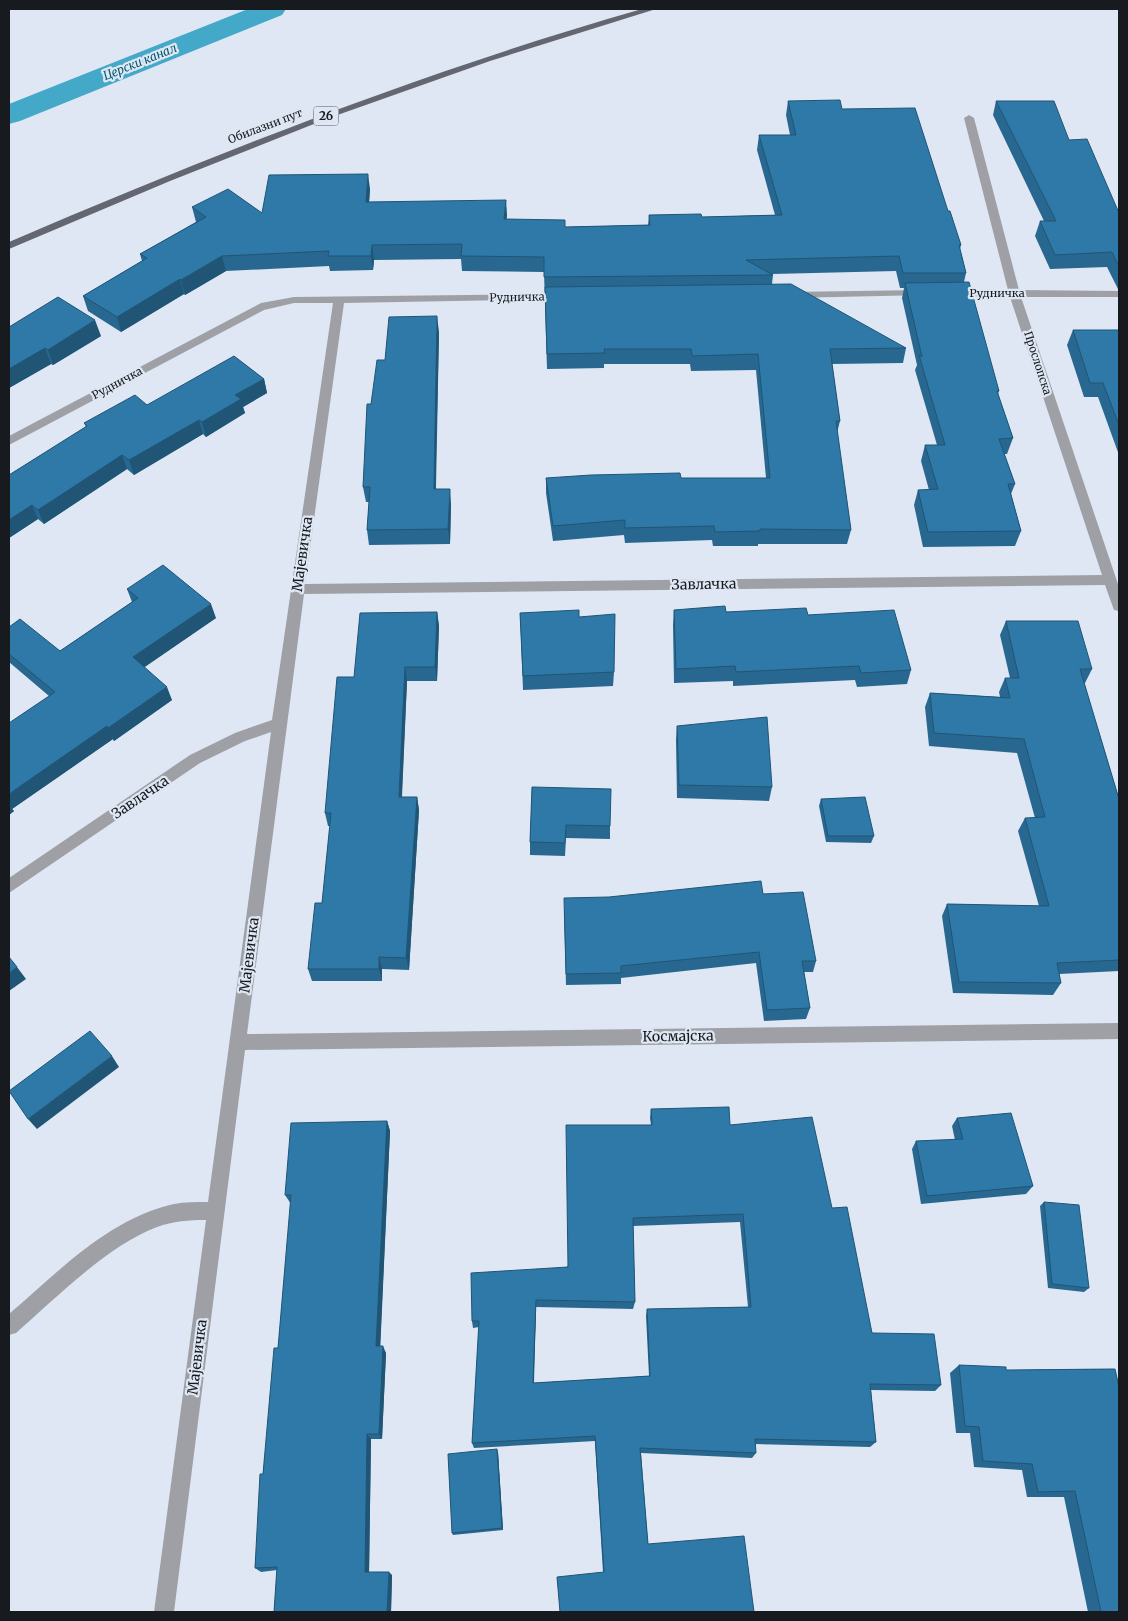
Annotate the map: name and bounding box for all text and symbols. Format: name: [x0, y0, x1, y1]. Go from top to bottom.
water label: Церски канал: [101, 40, 179, 83]
street label: Обилазни пут: [226, 105, 305, 147]
road number: 26: [314, 106, 338, 125]
street label: Рудничка: [969, 286, 1025, 300]
street label: Рудничка: [489, 290, 545, 304]
street label: Прослопска: [1021, 329, 1055, 397]
street label: Рудничка: [89, 364, 145, 402]
street label: Мајевичка: [288, 515, 316, 593]
street label: Завлачка: [671, 574, 737, 594]
street label: Завлачка: [108, 771, 172, 823]
street label: Мајевичка: [235, 916, 263, 994]
street label: Космајска: [642, 1026, 714, 1046]
street label: Мајевичка: [183, 1318, 211, 1396]

